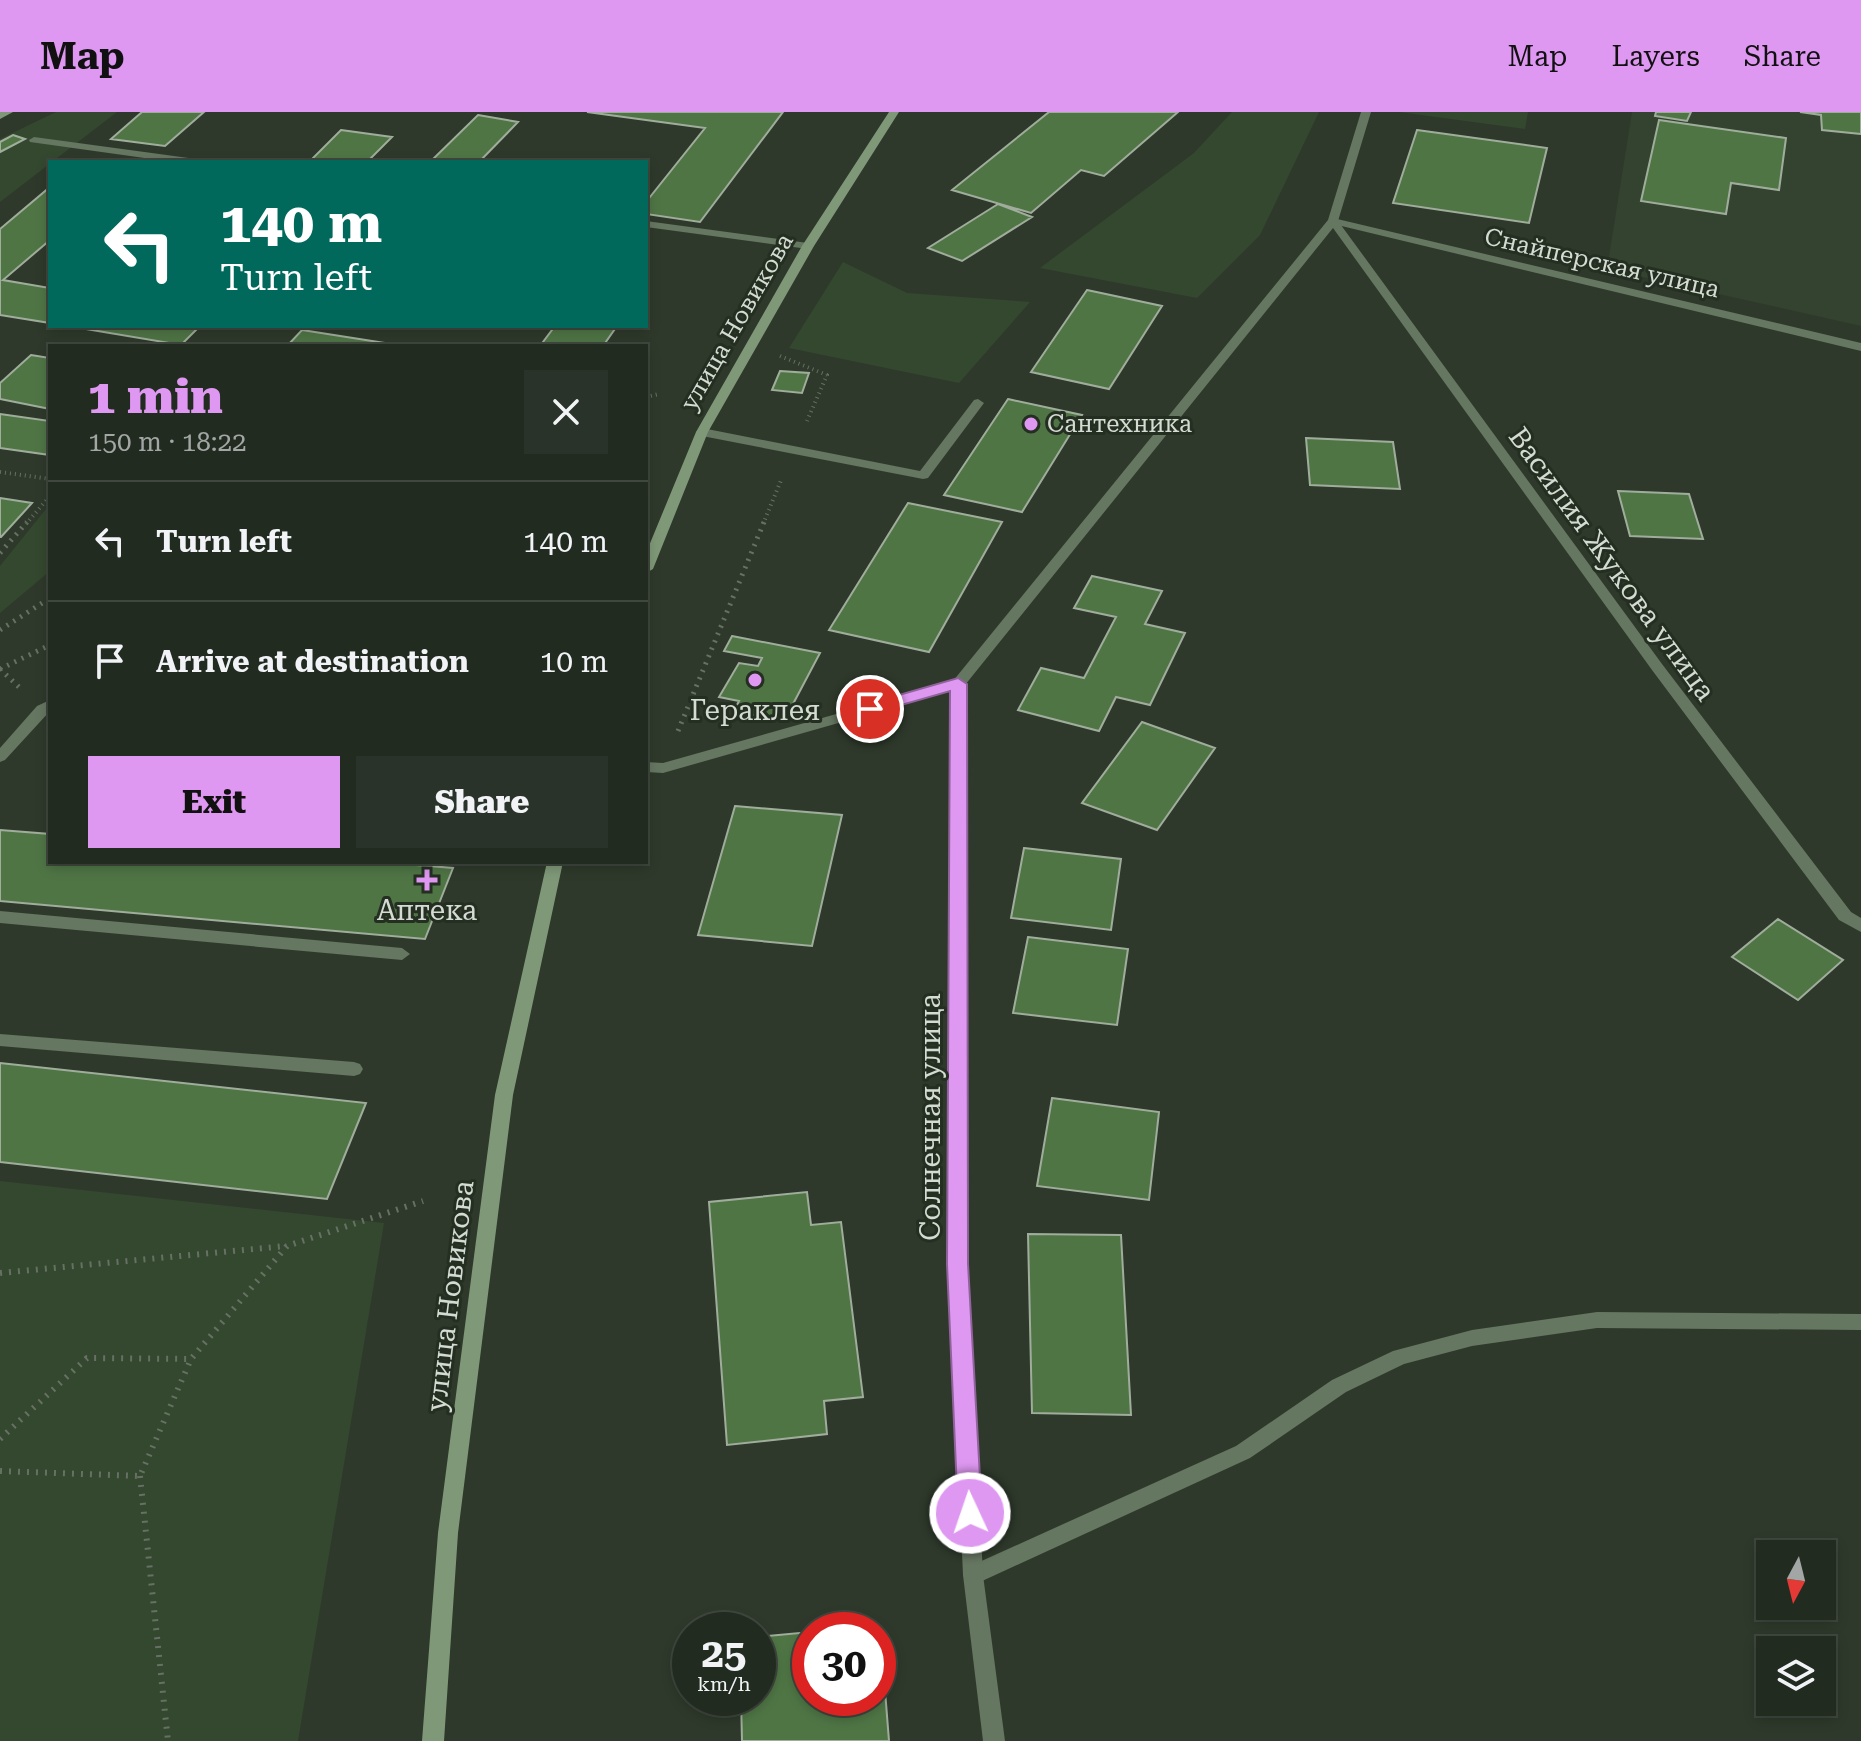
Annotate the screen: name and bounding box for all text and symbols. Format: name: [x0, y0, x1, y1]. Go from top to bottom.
text: Map: [40, 34, 125, 78]
text: Map: [1508, 40, 1567, 73]
text: Layers: [1611, 40, 1700, 73]
text: Share: [1744, 40, 1821, 73]
text: 140 m: [220, 190, 382, 256]
icon: left: [88, 192, 192, 296]
street label: Снайперская улица: [1482, 222, 1722, 304]
street label: улица Новикова: [675, 229, 799, 415]
text: Turn left: [220, 257, 372, 299]
text: 1 min: [88, 369, 223, 425]
button: close: [524, 370, 608, 454]
place label: Сантехника: [1047, 410, 1192, 438]
marker: Сантехника: [1022, 415, 1040, 433]
street label: Василия Жукова улица: [1502, 421, 1722, 707]
text: 150 m · 18:22: [88, 427, 247, 457]
icon: left: [88, 519, 132, 563]
text: Turn left: [156, 524, 292, 559]
text: 140 m: [523, 524, 608, 559]
icon: arrive: [88, 639, 132, 683]
text: Arrive at destination: [156, 644, 469, 679]
text: 10 m: [539, 644, 608, 679]
marker: Гераклея: [746, 671, 764, 689]
pin: [836, 675, 904, 743]
icon: arrive: [848, 687, 892, 731]
place label: Гераклея: [690, 694, 820, 727]
button: Exit: [88, 756, 340, 848]
button: Share: [356, 756, 608, 848]
marker: Аптека: [418, 871, 436, 889]
place label: Аптека: [377, 894, 477, 927]
street label: Солнечная улица: [914, 993, 947, 1241]
street label: улица Новикова: [419, 1179, 481, 1413]
position arrow: [928, 1471, 1012, 1555]
north arrow: [1756, 1540, 1836, 1620]
map controls: [1756, 1540, 1836, 1716]
speed limit sign: 30: [792, 1612, 896, 1716]
text: 25: [702, 1630, 746, 1677]
button: layers: [1756, 1636, 1836, 1716]
text: km/h: [697, 1672, 751, 1696]

